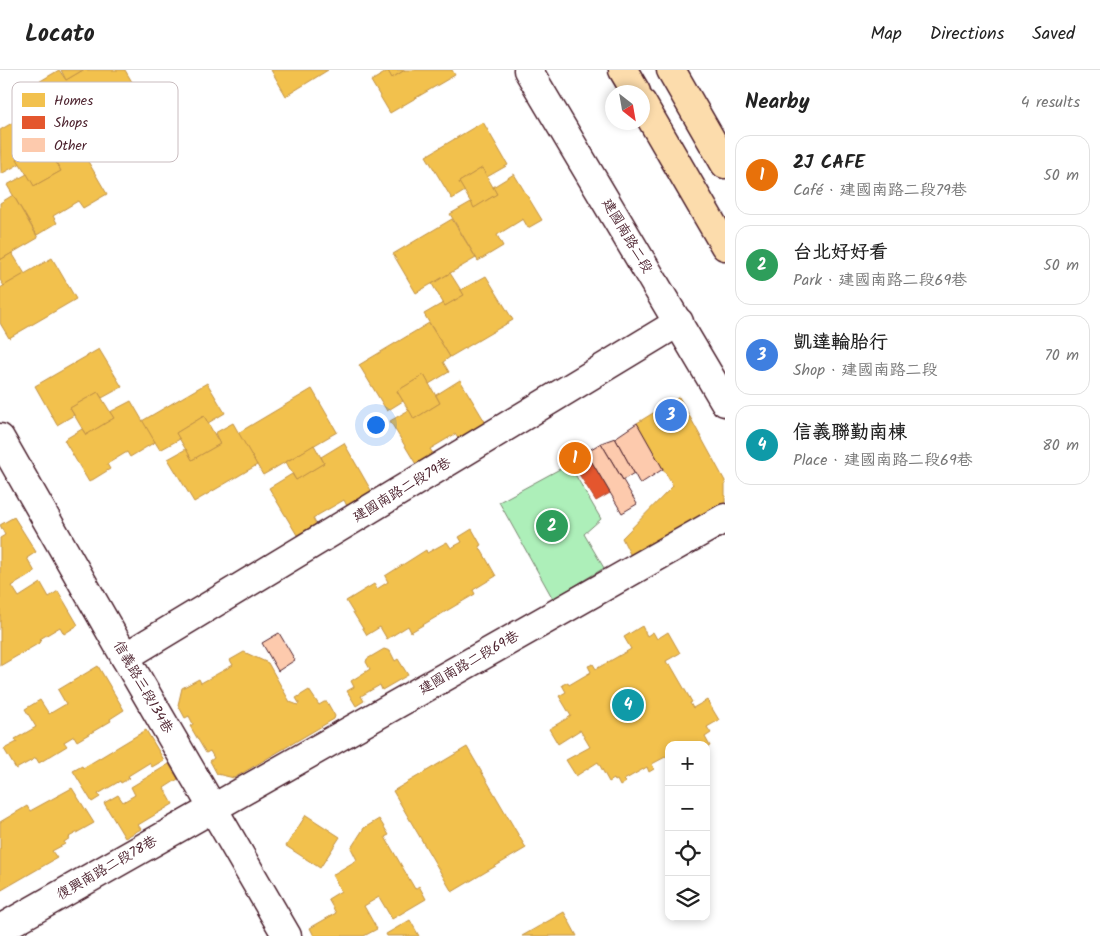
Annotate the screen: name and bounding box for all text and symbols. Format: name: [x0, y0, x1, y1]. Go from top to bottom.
text: Locato: [25, 15, 95, 54]
text: Map: [870, 20, 902, 49]
text: Directions: [930, 20, 1004, 49]
text: Saved: [1032, 20, 1075, 49]
legend: [12, 82, 178, 162]
north arrow: [605, 85, 650, 130]
text: Nearby: [745, 86, 810, 119]
text: Homes: [54, 90, 93, 112]
text: 4 results: [1021, 90, 1080, 115]
text: Shops: [54, 112, 88, 134]
text: Other: [54, 135, 88, 157]
text: 2J CAFE: [793, 148, 865, 178]
text: 1: [760, 163, 764, 188]
text: 50 m: [1043, 163, 1079, 188]
text: Café · 建國南路二段79巷: [793, 178, 967, 203]
street label: 建國南路二段: [596, 194, 658, 278]
text: 台北好好看: [793, 238, 888, 268]
text: 2: [757, 253, 767, 278]
text: 50 m: [1043, 253, 1079, 278]
text: Park · 建國南路二段69巷: [793, 268, 967, 293]
text: 凱達輪胎行: [793, 328, 888, 358]
text: 3: [758, 343, 766, 368]
text: 70 m: [1044, 343, 1079, 368]
text: Shop · 建國南路二段: [793, 358, 938, 383]
pin: 3: [655, 396, 687, 434]
your location: [363, 412, 389, 438]
text: 信義聯勤南棟: [793, 418, 907, 448]
text: 4: [758, 433, 766, 458]
text: 80 m: [1042, 433, 1079, 458]
pin: 1: [559, 439, 591, 477]
text: Place · 建國南路二段69巷: [793, 448, 973, 473]
street label: 建國南路二段79巷: [349, 451, 456, 528]
pin: 2: [536, 507, 568, 545]
street label: 建國南路二段69巷: [415, 625, 524, 701]
street label: 信義路三段134巷: [107, 636, 179, 738]
pin: 4: [612, 686, 644, 724]
map controls: [665, 741, 710, 921]
button: +: [665, 741, 710, 786]
button: −: [665, 786, 710, 831]
street label: 復興南路二段78巷: [53, 830, 162, 906]
button: locate: [665, 831, 710, 876]
button: layers: [665, 876, 710, 921]

